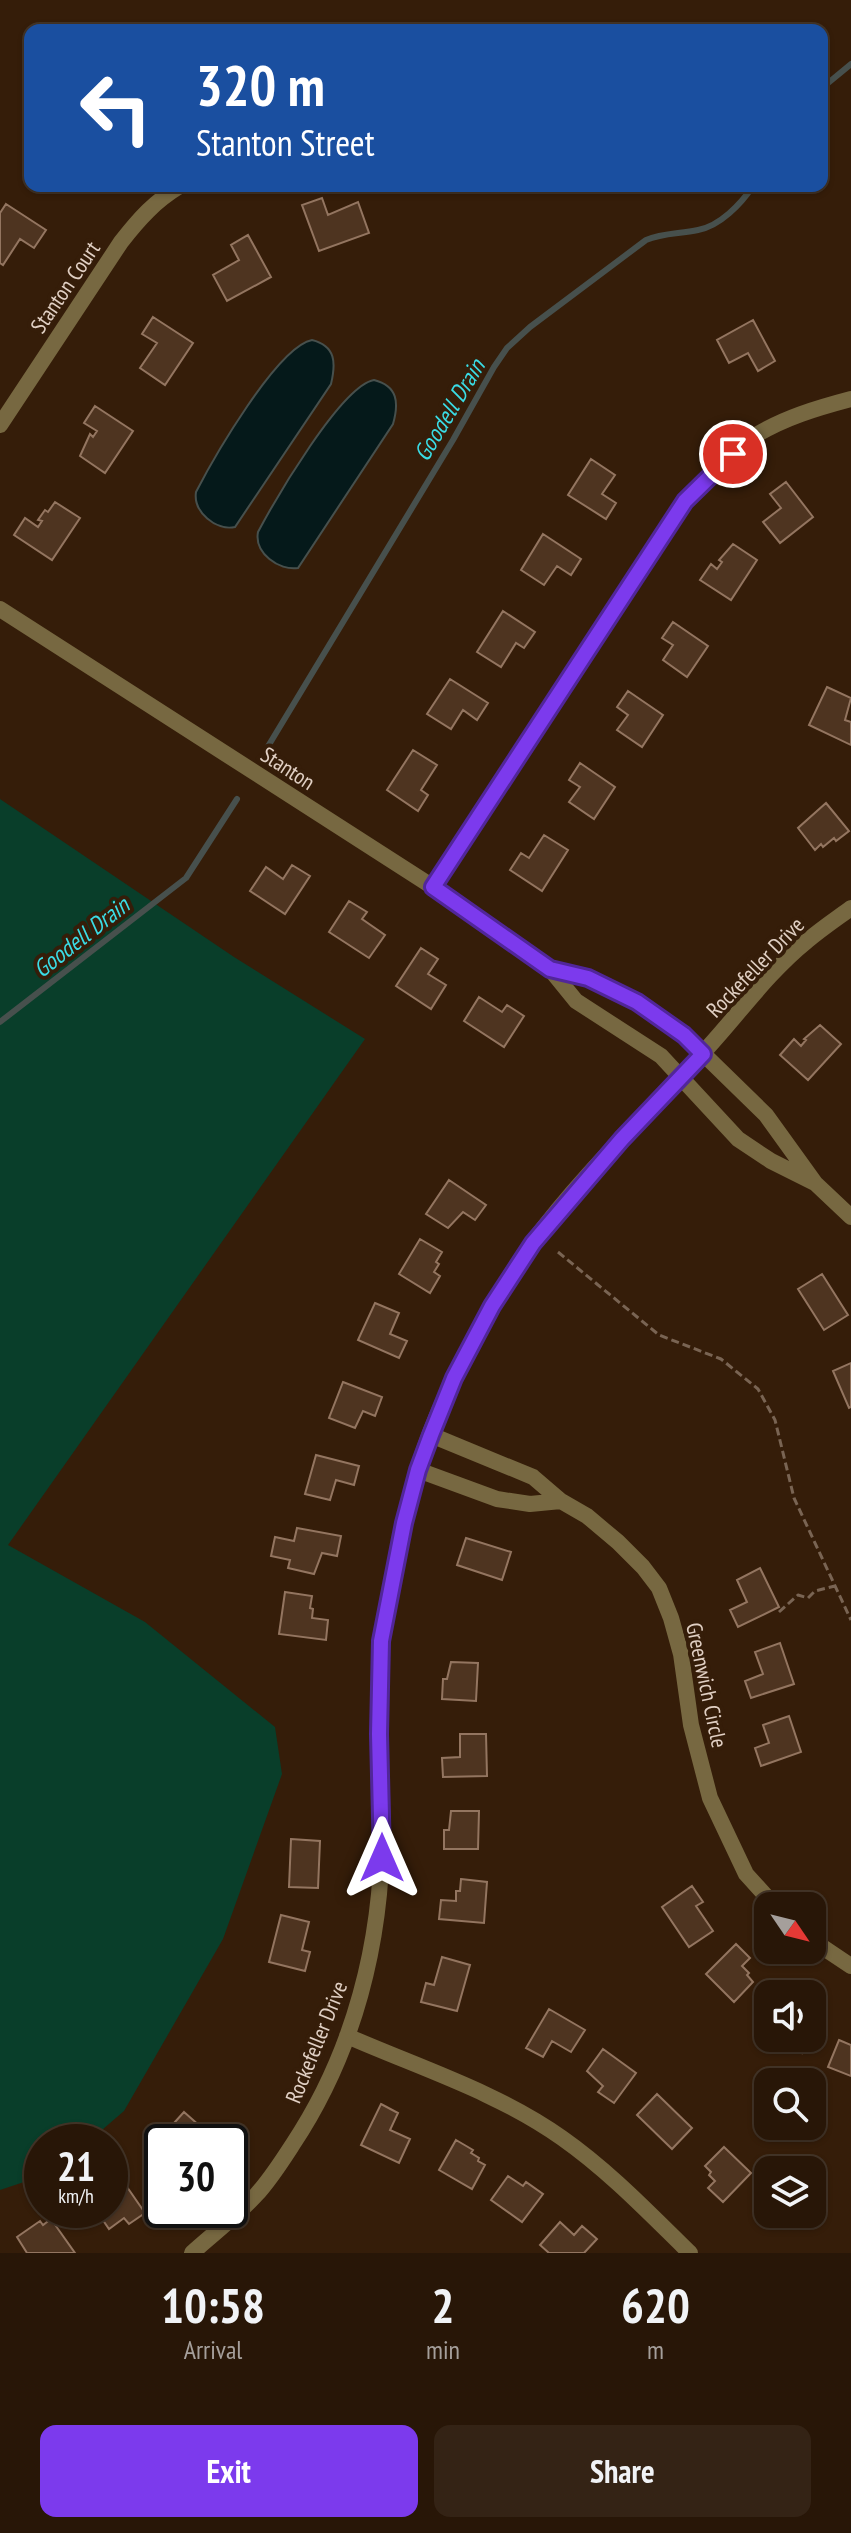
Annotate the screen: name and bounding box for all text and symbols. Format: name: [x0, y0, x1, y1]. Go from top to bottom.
text: 320 m: [196, 49, 325, 121]
icon: left: [64, 56, 168, 160]
text: Stanton Street: [196, 119, 375, 166]
street label: Stanton Court: [24, 236, 106, 338]
water label: Goodell Drain: [406, 352, 492, 467]
pin: [699, 420, 767, 488]
icon: arrive: [711, 432, 755, 476]
street label: Stanton: [256, 740, 320, 796]
water label: Goodell Drain: [27, 889, 136, 984]
street label: Rockefeller Drive: [700, 911, 810, 1023]
street label: Greenwich Circle: [680, 1620, 734, 1750]
position arrow: [340, 1816, 424, 1900]
north arrow: [754, 1892, 826, 1964]
map controls: [754, 1892, 826, 2228]
street label: Rockefeller Drive: [279, 1977, 353, 2107]
button: sound: [754, 1980, 826, 2052]
button: search: [754, 2068, 826, 2140]
speed limit sign: 30: [144, 2124, 248, 2228]
text: 21: [57, 2140, 95, 2192]
button: layers: [754, 2156, 826, 2228]
text: km/h: [58, 2183, 94, 2209]
text: 10:58: [161, 2274, 265, 2336]
text: 2: [432, 2274, 454, 2336]
text: 620: [621, 2274, 690, 2336]
text: Arrival: [184, 2333, 242, 2366]
text: min: [426, 2333, 460, 2366]
text: m: [647, 2333, 664, 2366]
button: Exit: [40, 2425, 418, 2517]
button: Share: [434, 2425, 811, 2517]

